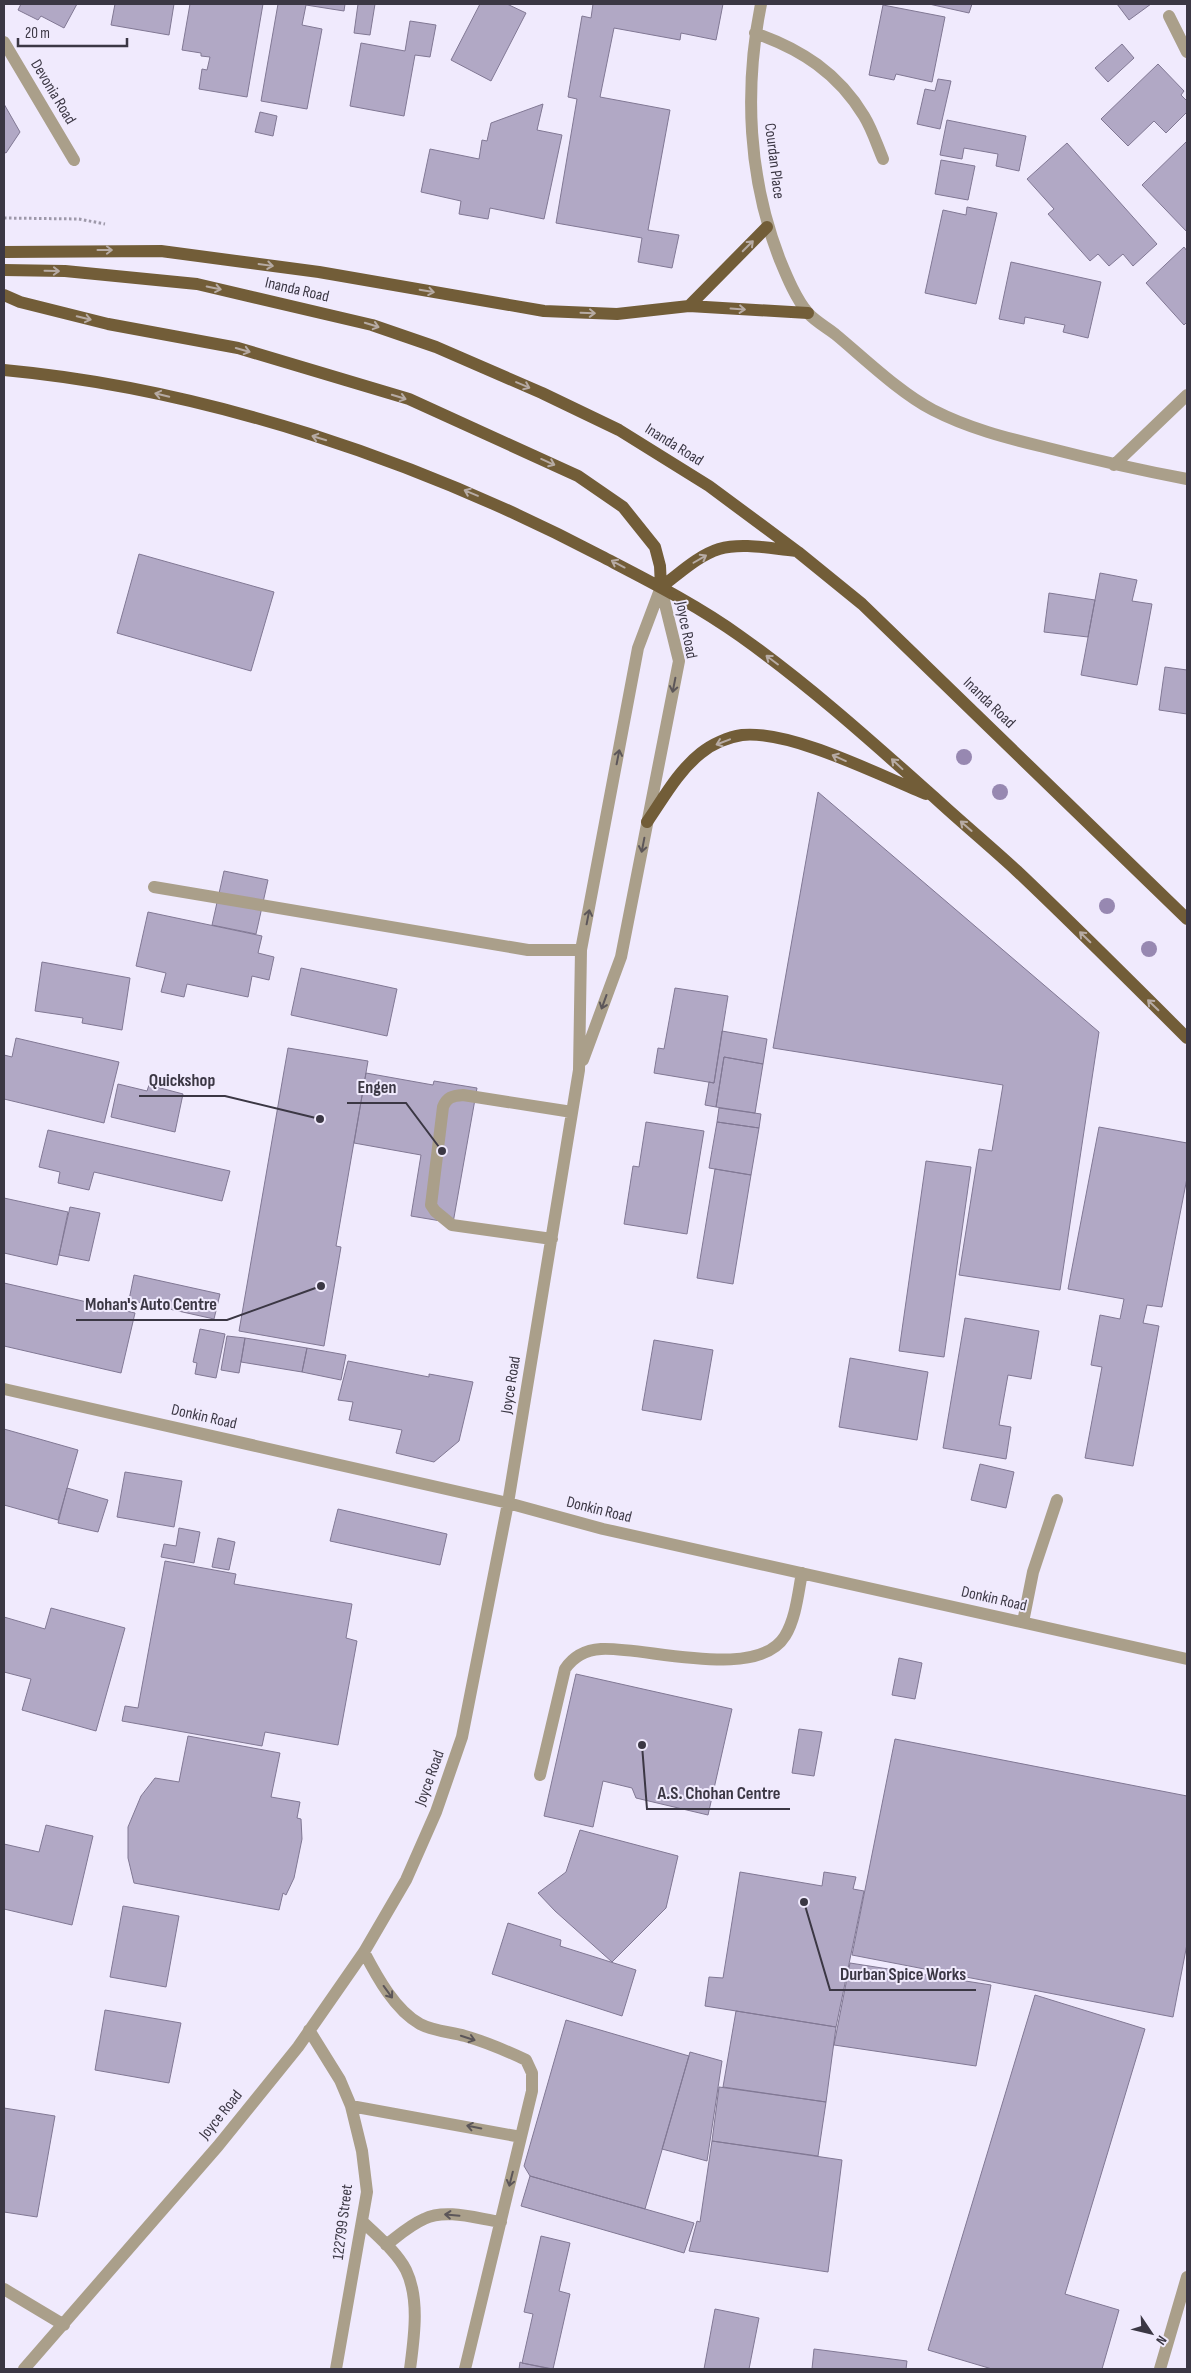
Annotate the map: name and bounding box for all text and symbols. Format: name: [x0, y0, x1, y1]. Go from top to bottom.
scale bar: [18, 15, 126, 47]
text: 20 m: [25, 24, 50, 43]
street label: Devonia Road: [26, 56, 80, 128]
street label: Courdan Place: [760, 122, 788, 200]
one-way arrow: [742, 240, 754, 252]
one-way arrow: [96, 245, 113, 255]
one-way arrow: [258, 260, 274, 270]
one-way arrow: [44, 266, 60, 276]
street label: Inanda Road: [263, 273, 331, 307]
one-way arrow: [206, 284, 222, 293]
one-way arrow: [419, 287, 435, 297]
one-way arrow: [730, 304, 746, 313]
one-way arrow: [579, 308, 595, 318]
one-way arrow: [76, 314, 92, 323]
one-way arrow: [364, 321, 380, 331]
one-way arrow: [235, 346, 251, 355]
one-way arrow: [515, 380, 530, 390]
one-way arrow: [155, 390, 171, 399]
one-way arrow: [391, 392, 407, 402]
street label: Inanda Road: [641, 420, 707, 470]
one-way arrow: [311, 433, 327, 443]
one-way arrow: [540, 458, 555, 468]
one-way arrow: [464, 488, 479, 497]
one-way arrow: [693, 553, 707, 563]
one-way arrow: [610, 559, 625, 569]
street label: Joyce Road: [671, 599, 701, 660]
one-way arrow: [765, 655, 779, 665]
street label: Inanda Road: [959, 674, 1019, 732]
one-way arrow: [669, 677, 679, 693]
one-way arrow: [715, 738, 731, 747]
one-way arrow: [613, 749, 623, 765]
one-way arrow: [832, 752, 847, 762]
one-way arrow: [890, 758, 903, 769]
one-way arrow: [960, 820, 973, 832]
one-way arrow: [638, 836, 647, 852]
one-way arrow: [583, 909, 593, 925]
one-way arrow: [1079, 931, 1091, 944]
one-way arrow: [599, 994, 608, 1009]
one-way arrow: [1147, 999, 1160, 1011]
callout: Quickshop: [139, 1063, 225, 1096]
text: Quickshop: [149, 1070, 215, 1091]
callout: Engen: [347, 1070, 406, 1103]
text: Engen: [358, 1077, 396, 1098]
callout: Mohan's Auto Centre: [76, 1287, 227, 1320]
text: Mohan's Auto Centre: [85, 1294, 217, 1315]
street label: Joyce Road: [497, 1355, 525, 1416]
street label: Donkin Road: [169, 1400, 239, 1434]
street label: Donkin Road: [564, 1493, 634, 1527]
street label: Donkin Road: [959, 1582, 1029, 1616]
street label: Joyce Road: [411, 1748, 449, 1809]
callout: A.S. Chohan Centre: [647, 1776, 790, 1809]
text: A.S. Chohan Centre: [656, 1783, 781, 1804]
callout: Durban Spice Works: [830, 1957, 976, 1990]
text: Durban Spice Works: [840, 1964, 966, 1985]
one-way arrow: [383, 1985, 394, 1998]
one-way arrow: [460, 2033, 476, 2043]
street label: Joyce Road: [195, 2087, 247, 2144]
one-way arrow: [466, 2122, 482, 2132]
one-way arrow: [506, 2171, 515, 2187]
street label: 122799 Street: [329, 2183, 357, 2261]
one-way arrow: [445, 2210, 461, 2220]
north arrow: [1126, 2308, 1176, 2358]
text: N: [1152, 2332, 1170, 2348]

